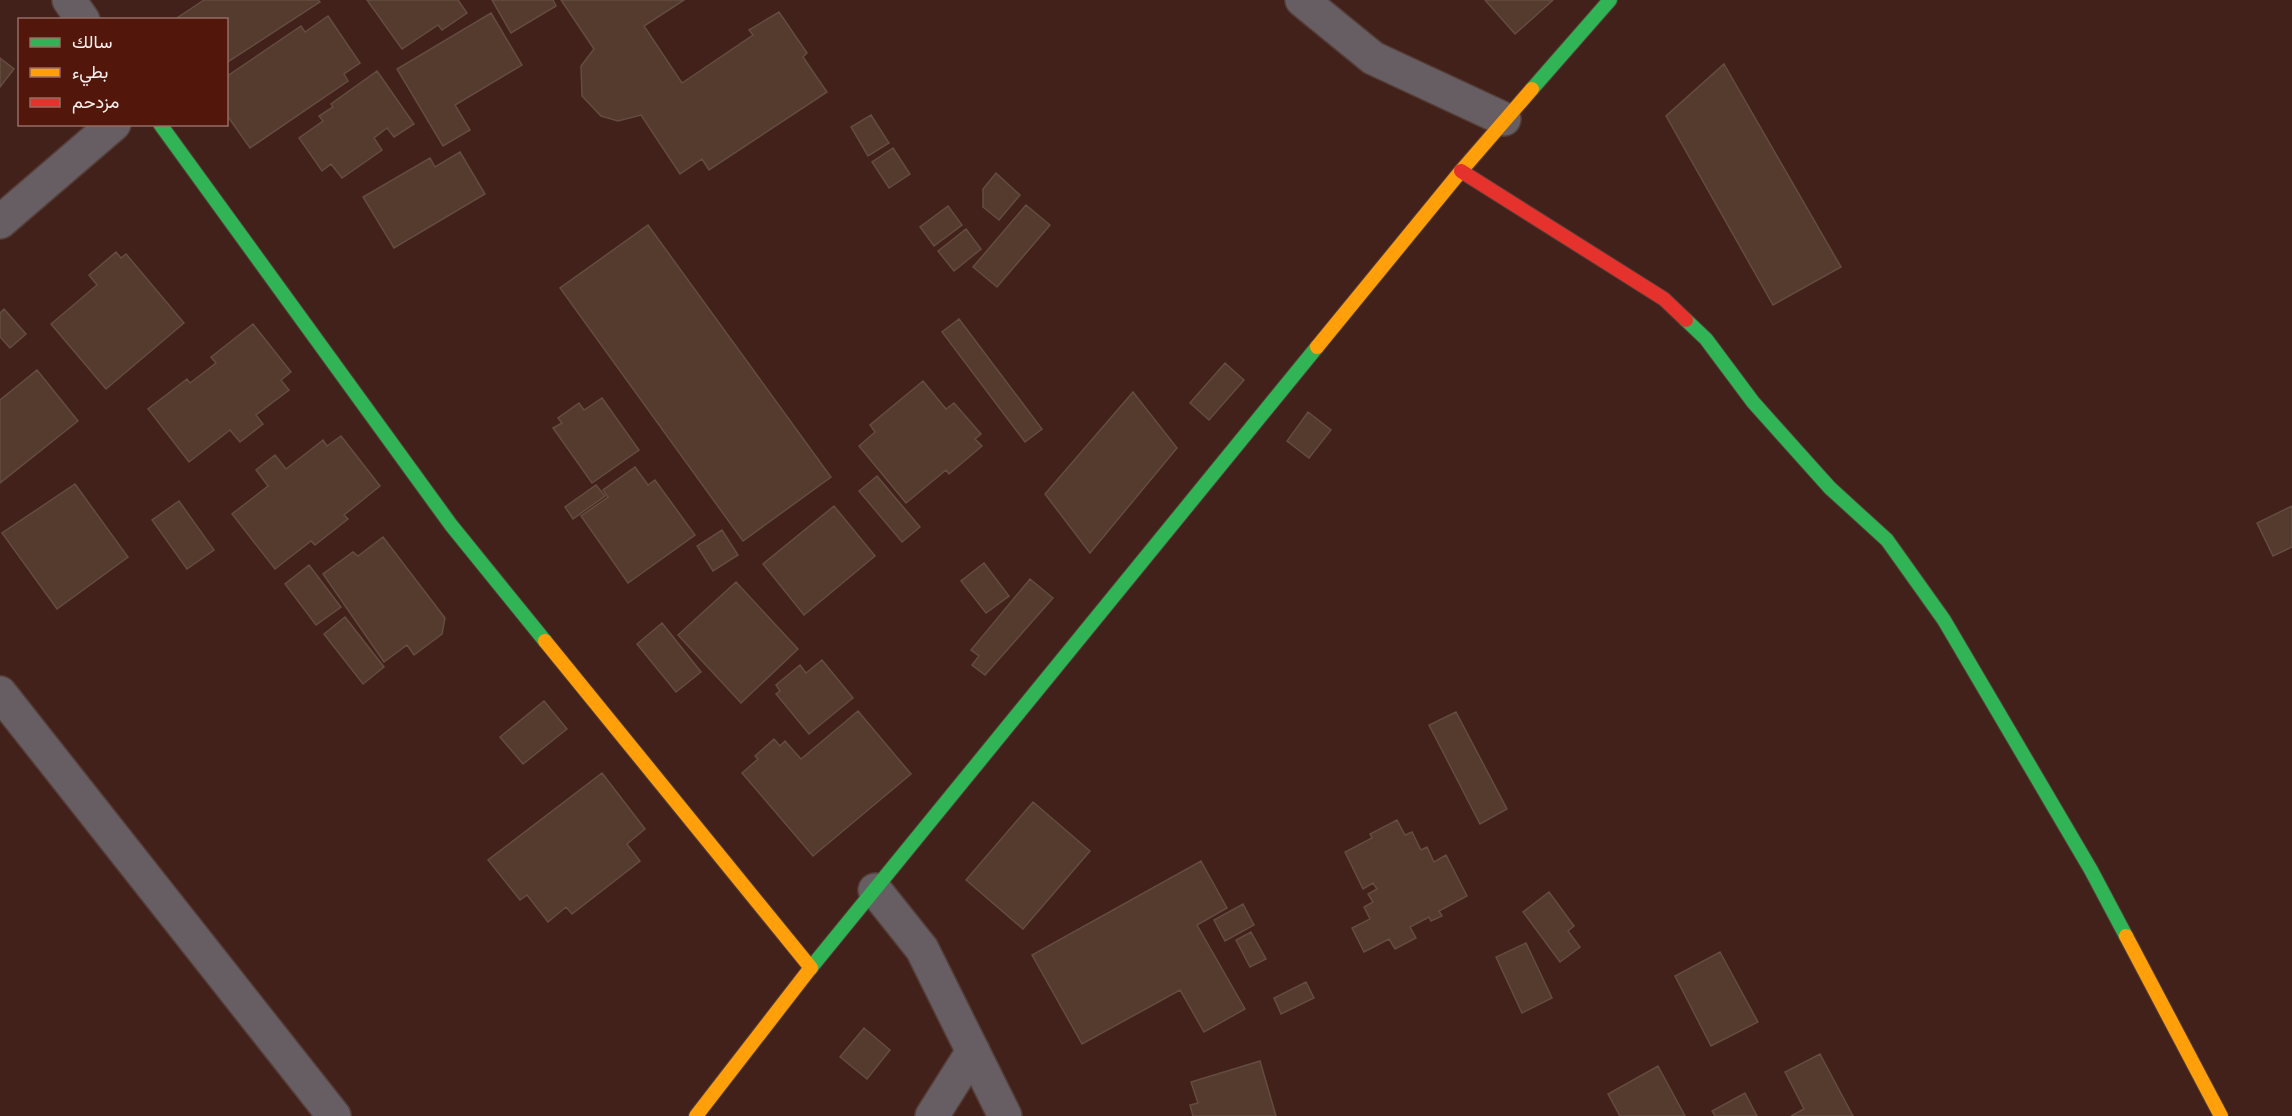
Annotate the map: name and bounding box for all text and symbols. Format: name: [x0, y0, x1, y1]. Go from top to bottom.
legend: [18, 18, 228, 126]
text: سالك: [72, 31, 112, 53]
text: بطيء: [72, 61, 108, 87]
text: مزدحم: [72, 91, 119, 114]

